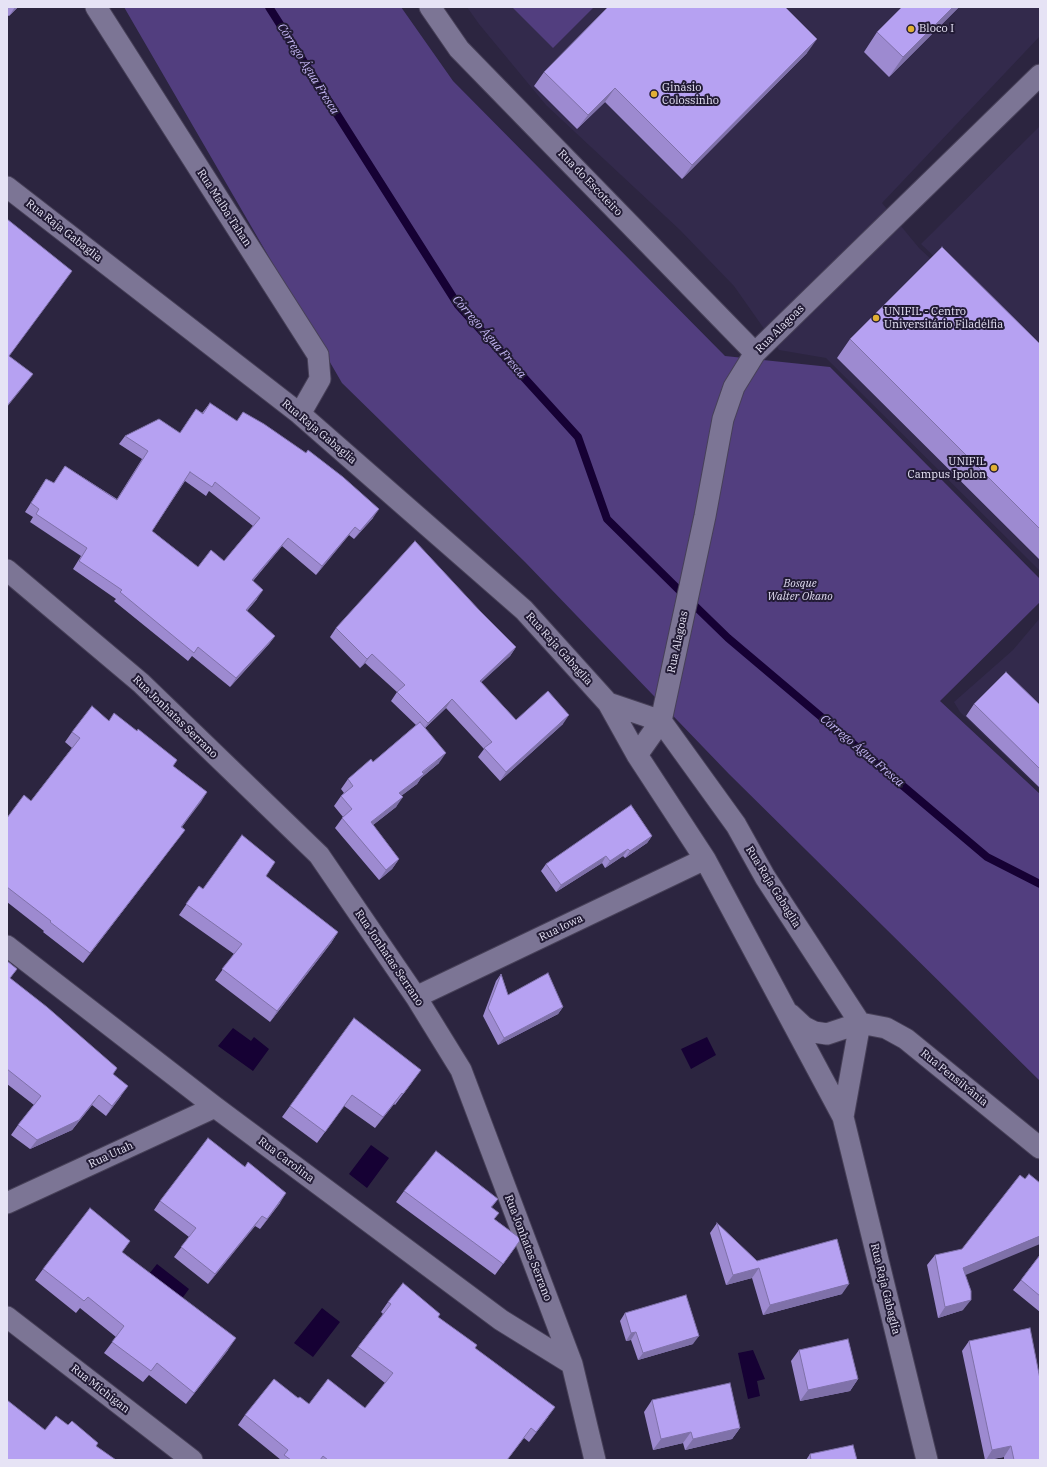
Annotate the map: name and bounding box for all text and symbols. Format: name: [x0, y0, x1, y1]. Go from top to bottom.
water label: Córrego Água Fresca: [274, 21, 342, 117]
place label: Bloco I: [919, 22, 954, 36]
marker: Bloco I: [906, 24, 916, 34]
place label: Ginásio Colossinho: [662, 81, 719, 107]
marker: Ginásio Colossinho: [649, 89, 659, 99]
street label: Rua do Escoteiro: [555, 147, 625, 219]
street label: Rua Malba Tahan: [194, 167, 254, 249]
street label: Rua Raja Gabaglia: [23, 197, 105, 265]
water label: Córrego Água Fresca: [449, 293, 529, 381]
street label: Rua Alagoas: [753, 302, 807, 356]
place label: UNIFIL - Centro Universitário Filadélfia: [884, 305, 1003, 331]
marker: UNIFIL - Centro Universitário Filadélfia: [871, 313, 881, 323]
street label: Rua Raja Gabaglia: [279, 397, 359, 467]
place label: UNIFIL Campus Ipolon: [908, 455, 986, 481]
marker: UNIFIL Campus Ipolon: [989, 463, 999, 473]
park label: Bosque Walter Okano: [767, 577, 833, 603]
street label: Rua Raja Gabaglia: [523, 610, 595, 688]
street label: Rua Alagoas: [665, 610, 691, 674]
street label: Rua Jonhatas Serrano: [130, 673, 220, 761]
water label: Córrego Água Fresca: [817, 712, 907, 790]
street label: Rua Raja Gabaglia: [743, 844, 803, 930]
street label: Rua Jonhatas Serrano: [352, 908, 426, 1008]
street label: Rua Iowa: [537, 912, 585, 944]
street label: Rua Pensilvânia: [918, 1047, 990, 1109]
street label: Rua Carolina: [255, 1135, 317, 1185]
street label: Rua Utah: [87, 1139, 135, 1171]
street label: Rua Jonhatas Serrano: [502, 1193, 554, 1303]
street label: Rua Raja Gabaglia: [867, 1242, 903, 1336]
street label: Rua Michigan: [68, 1362, 132, 1416]

